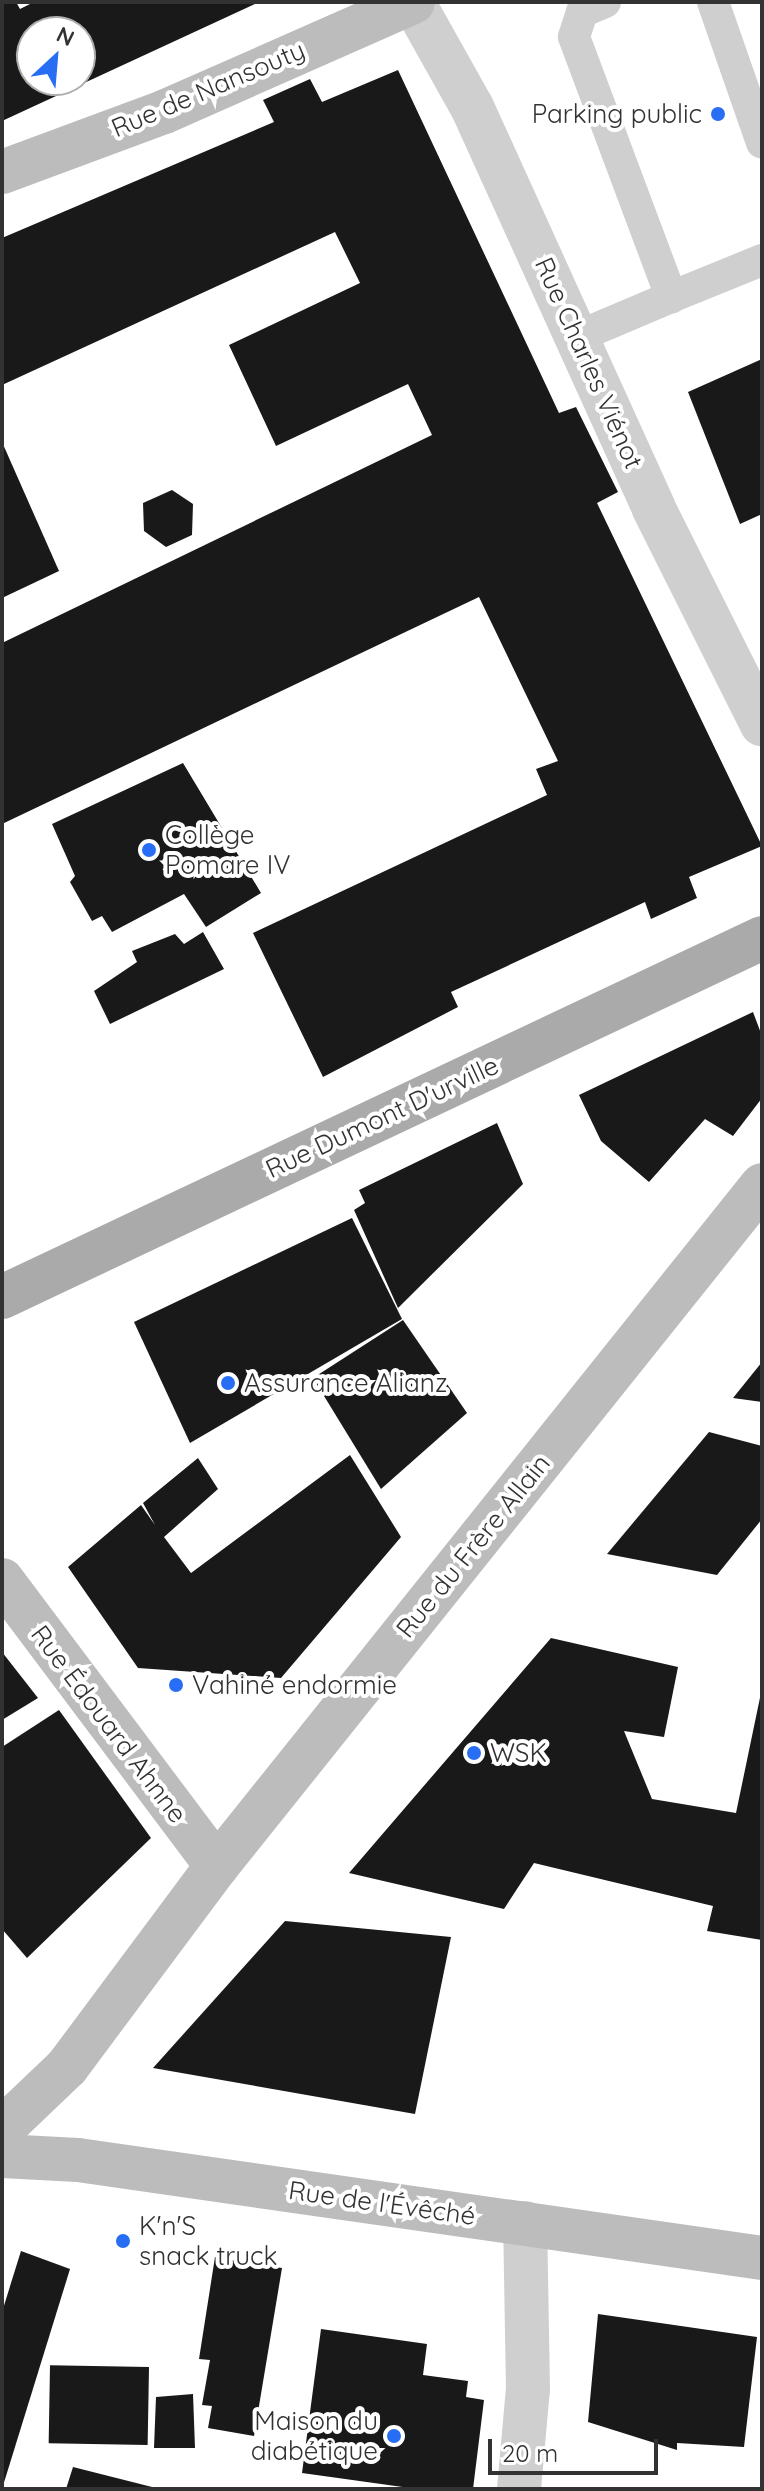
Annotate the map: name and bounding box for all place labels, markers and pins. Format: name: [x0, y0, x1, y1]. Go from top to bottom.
place label: Parking public: [532, 98, 702, 130]
marker: Parking public: [709, 105, 727, 123]
place label: Collège Pomare IV: [165, 819, 290, 880]
marker: Collège Pomare IV: [140, 841, 158, 859]
place label: Assurance Alianz: [244, 1367, 447, 1399]
marker: Assurance Alianz: [219, 1374, 237, 1392]
place label: Vahiné endormie: [192, 1669, 397, 1701]
marker: Vahiné endormie: [167, 1676, 185, 1694]
place label: WSK: [490, 1737, 547, 1769]
marker: WSK: [465, 1744, 483, 1762]
place label: K'n'S snack truck: [139, 2210, 277, 2272]
marker: K'n'S snack truck: [114, 2232, 132, 2250]
place label: Maison du diabétique: [251, 2405, 378, 2466]
marker: Maison du diabétique: [385, 2427, 403, 2445]

